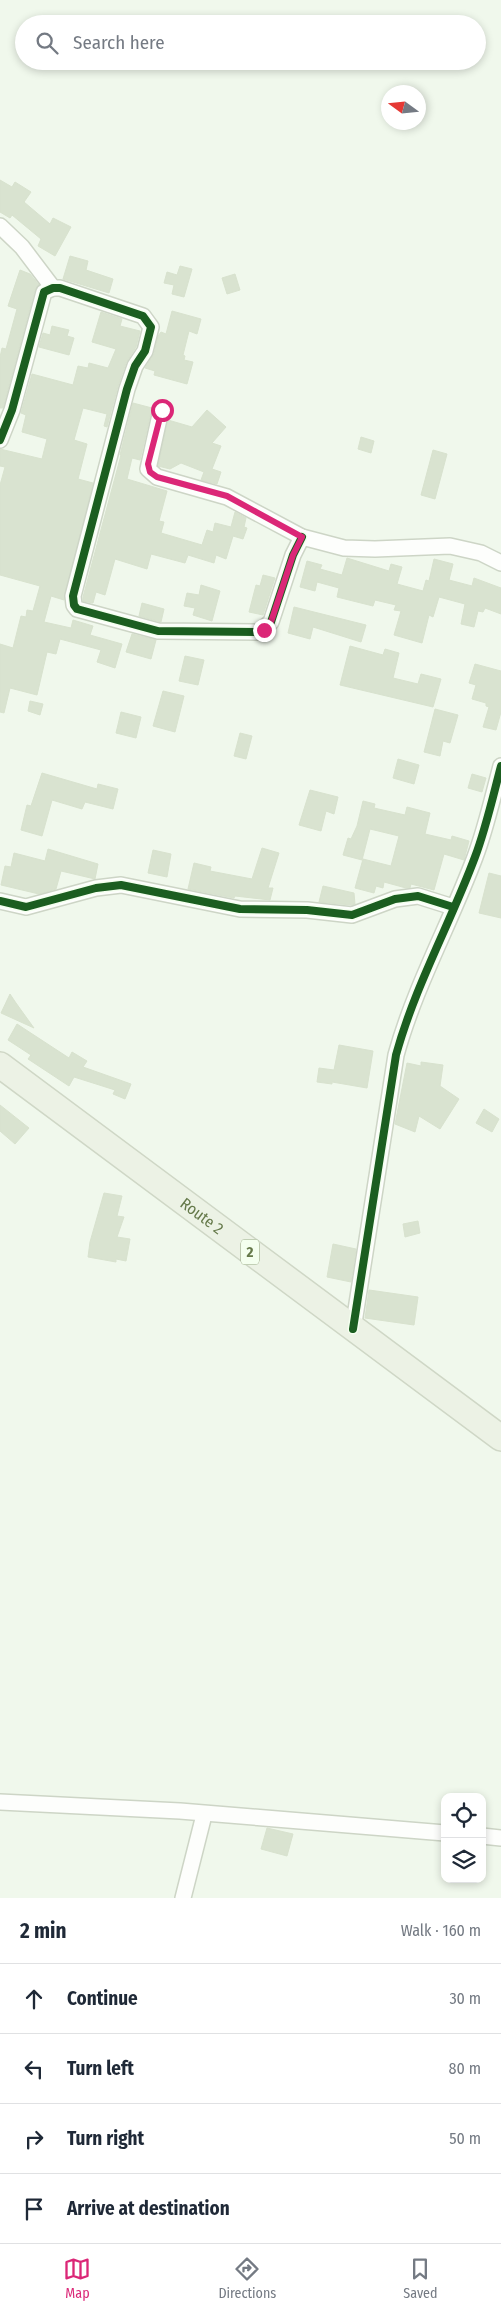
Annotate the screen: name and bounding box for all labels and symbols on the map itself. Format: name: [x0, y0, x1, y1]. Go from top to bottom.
north arrow: [381, 85, 426, 130]
route start: [151, 399, 174, 422]
route end: [253, 619, 276, 642]
street label: Route 2: [177, 1194, 227, 1238]
road number: 2: [241, 1240, 259, 1264]

